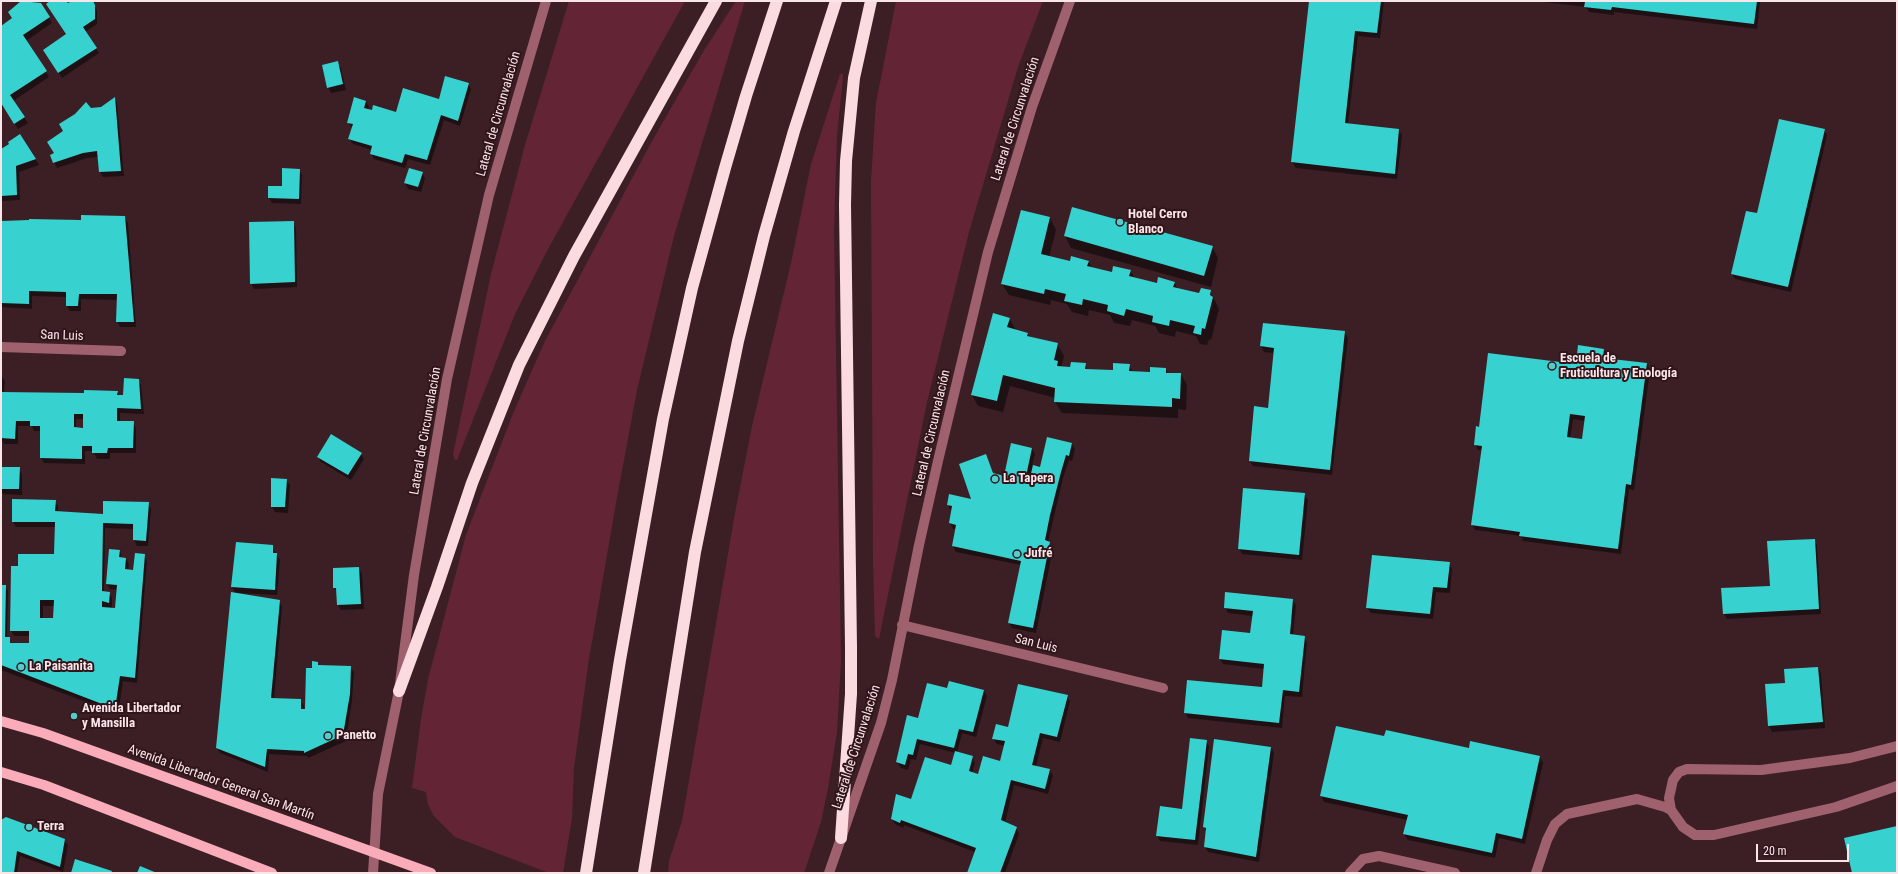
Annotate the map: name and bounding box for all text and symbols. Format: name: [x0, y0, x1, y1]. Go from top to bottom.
street label: Lateral de Circunvalación: [474, 50, 524, 178]
street label: Lateral de Circunvalación: [989, 55, 1043, 183]
place label: Hotel Cerro Blanco: [1128, 207, 1187, 238]
marker: Hotel Cerro Blanco: [1115, 217, 1125, 227]
street label: San Luis: [40, 327, 84, 345]
place label: Escuela de Fruticultura y Enología: [1560, 351, 1677, 382]
marker: Escuela de Fruticultura y Enología: [1547, 361, 1557, 371]
street label: Lateral de Circunvalación: [407, 366, 445, 496]
street label: Lateral de Circunvalación: [910, 368, 954, 498]
place label: La Tapera: [1003, 471, 1053, 487]
marker: La Tapera: [990, 474, 1000, 484]
place label: Jufré: [1025, 546, 1052, 562]
marker: Jufré: [1012, 549, 1022, 559]
street label: San Luis: [1013, 631, 1059, 657]
place label: La Paisanita: [29, 659, 93, 675]
marker: La Paisanita: [16, 662, 26, 672]
street label: Lateral de Circunvalación: [830, 683, 884, 811]
place label: Avenida Libertador y Mansilla: [82, 701, 181, 732]
marker: Avenida Libertador y Mansilla: [69, 711, 79, 721]
place label: Panetto: [336, 728, 376, 744]
marker: Panetto: [323, 731, 333, 741]
street label: Avenida Libertador General San Martín: [126, 742, 316, 824]
place label: Terra: [37, 819, 64, 835]
marker: Terra: [24, 822, 34, 832]
scale bar: [1758, 836, 1851, 862]
text: 20 m: [1763, 844, 1787, 858]

